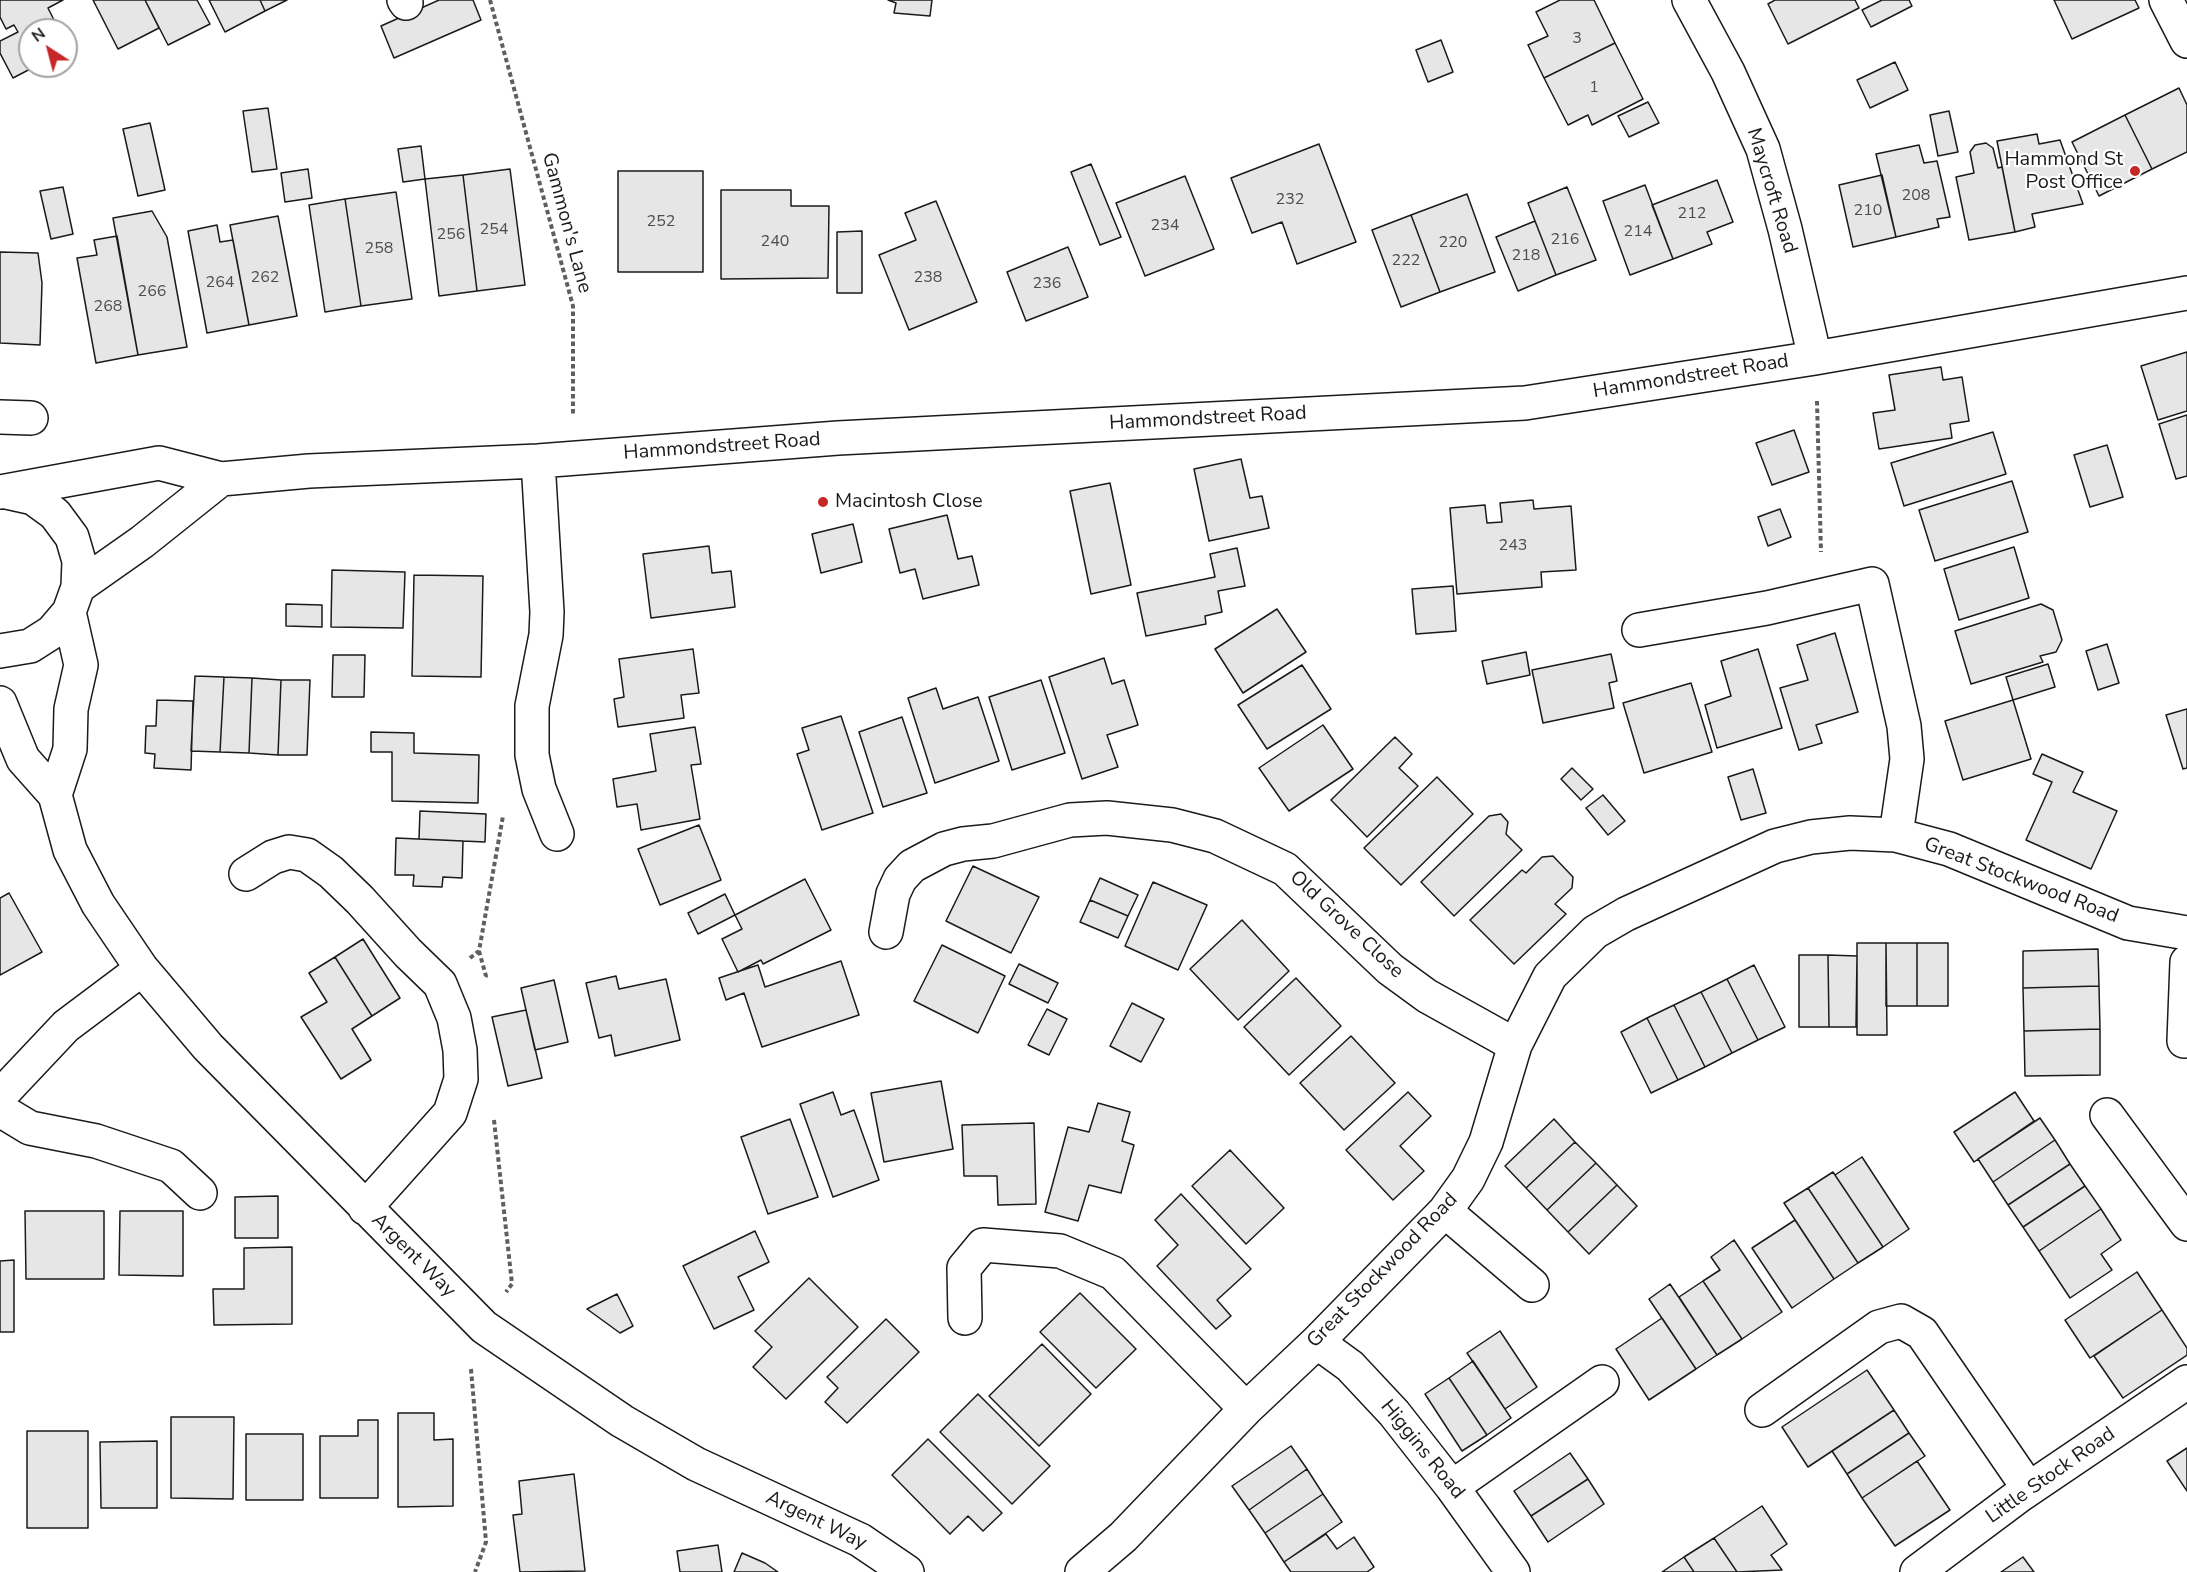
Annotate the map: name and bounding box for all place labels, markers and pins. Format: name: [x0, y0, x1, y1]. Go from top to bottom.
place label: Hammond St Post Office: [2004, 148, 2123, 195]
marker: Hammond St Post Office: [2128, 164, 2142, 178]
place label: Macintosh Close: [835, 490, 983, 514]
marker: Macintosh Close: [816, 495, 830, 509]

